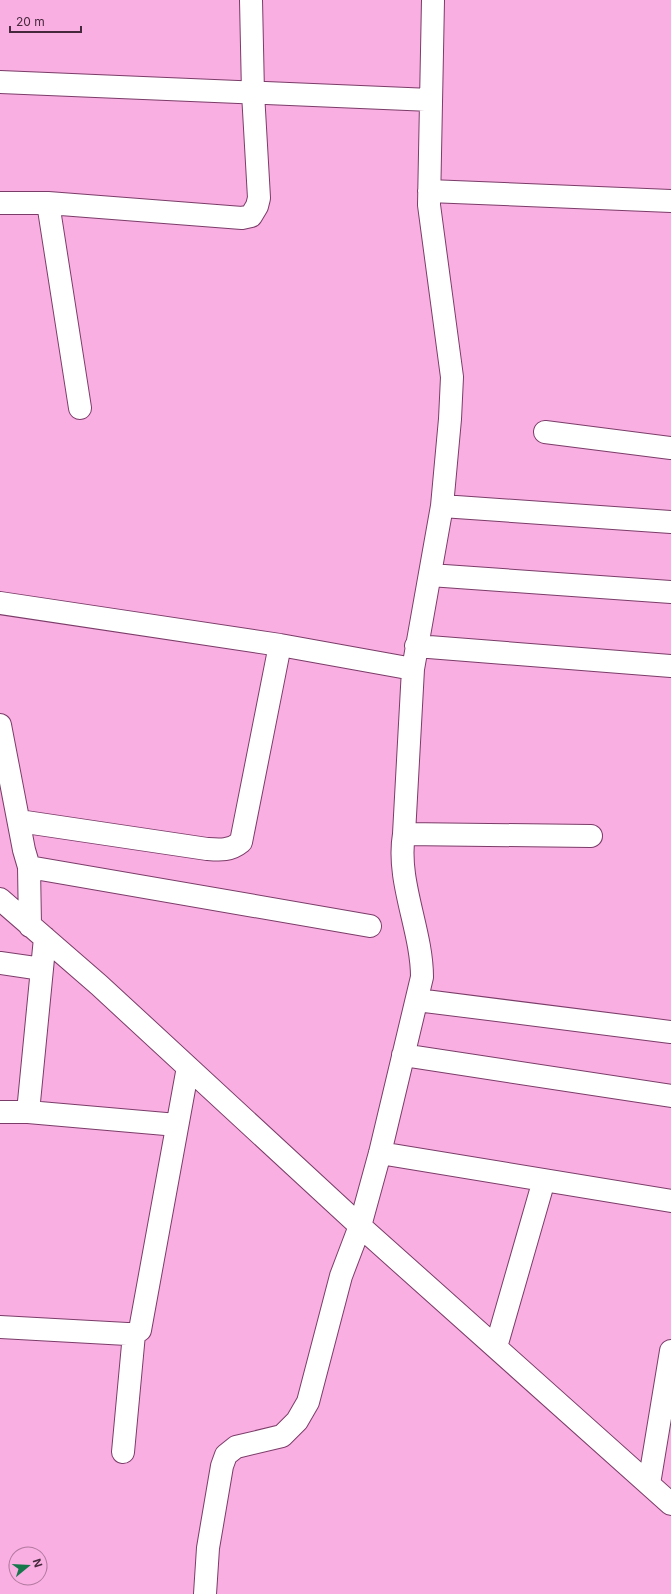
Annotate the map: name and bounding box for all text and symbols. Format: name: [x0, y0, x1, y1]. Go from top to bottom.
scale bar: [10, 8, 81, 34]
text: 20 m: [16, 14, 45, 29]
north arrow: [8, 1546, 48, 1586]
text: N: [30, 1557, 45, 1569]

